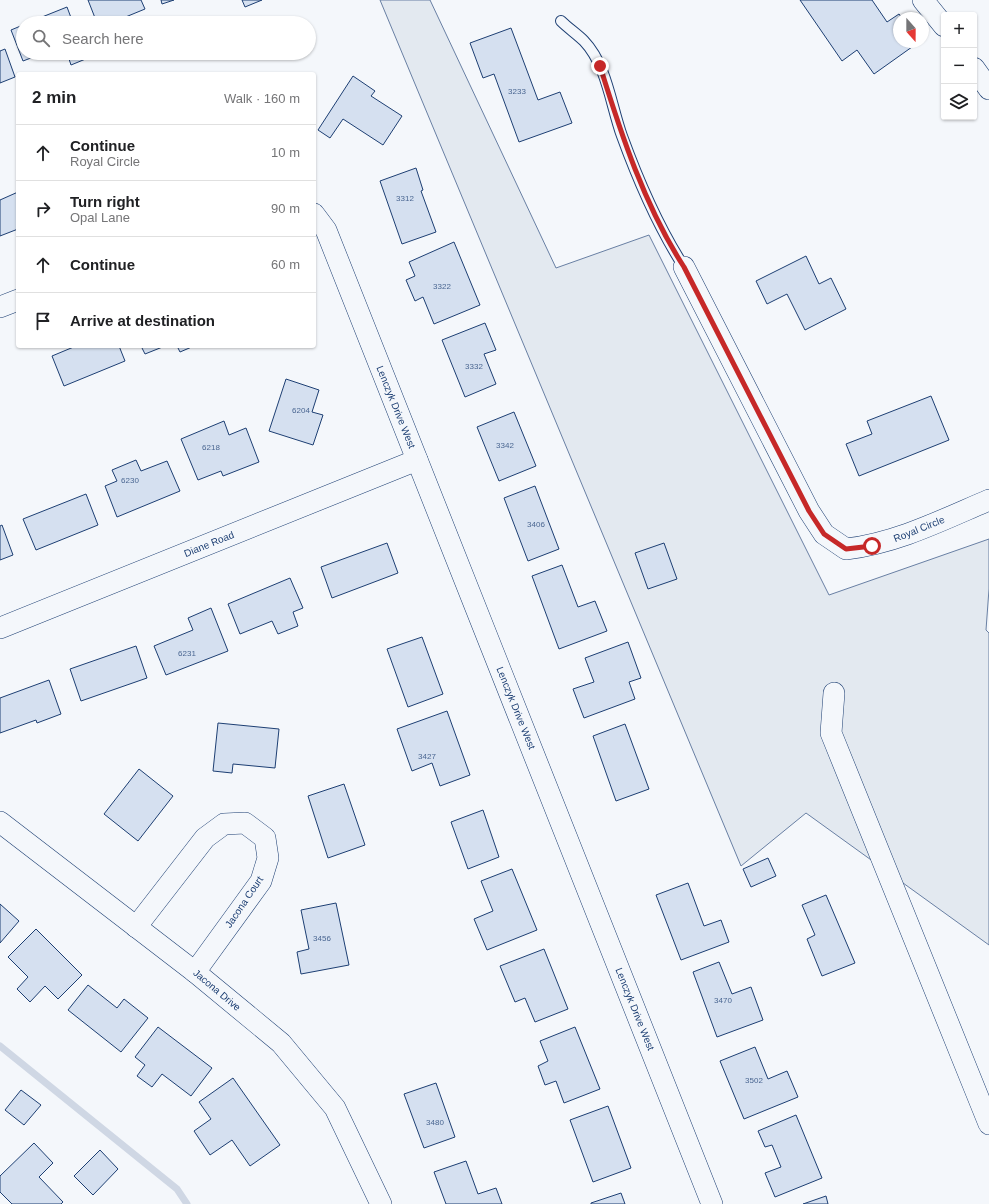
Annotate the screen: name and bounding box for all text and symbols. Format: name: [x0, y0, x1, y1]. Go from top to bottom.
north arrow: [893, 12, 929, 48]
map controls: [941, 12, 977, 120]
button: +: [941, 12, 977, 48]
search box: [16, 16, 316, 60]
icon: search: [30, 27, 52, 49]
text: Search here: [62, 30, 144, 47]
button: −: [941, 48, 977, 84]
route end: [591, 57, 609, 75]
button: layers: [941, 84, 977, 120]
house number: 3233: [508, 87, 526, 96]
text: 2 min: [32, 88, 76, 107]
text: Walk · 160 m: [224, 91, 300, 106]
text: Continue: [70, 137, 135, 154]
icon: ahead: [32, 142, 54, 164]
text: 10 m: [271, 145, 300, 160]
text: Royal Circle: [70, 154, 140, 169]
text: Turn right: [70, 193, 140, 210]
house number: 3312: [396, 194, 414, 203]
icon: right: [32, 198, 54, 220]
text: 90 m: [271, 201, 300, 216]
text: Opal Lane: [70, 210, 130, 225]
icon: ahead: [32, 254, 54, 276]
text: Continue: [70, 256, 135, 273]
text: 60 m: [271, 257, 300, 272]
house number: 3322: [433, 282, 451, 291]
icon: arrive: [32, 310, 54, 332]
text: Arrive at destination: [70, 312, 215, 329]
house number: 3332: [465, 362, 483, 371]
street label: Lenczyk Drive West: [374, 364, 418, 450]
house number: 6204: [292, 406, 310, 415]
house number: 3342: [496, 441, 514, 450]
house number: 6218: [202, 443, 220, 452]
house number: 6230: [121, 476, 139, 485]
street label: Royal Circle: [892, 514, 946, 544]
house number: 3406: [527, 520, 545, 529]
street label: Diane Road: [182, 529, 236, 559]
route start: [863, 537, 881, 555]
house number: 6231: [178, 649, 196, 658]
street label: Lenczyk Drive West: [494, 665, 538, 751]
house number: 3427: [418, 752, 436, 761]
street label: Jacona Court: [223, 874, 265, 930]
house number: 3456: [313, 934, 331, 943]
street label: Lenczyk Drive West: [613, 966, 657, 1052]
street label: Jacona Drive: [191, 967, 243, 1013]
house number: 3470: [714, 996, 732, 1005]
house number: 3502: [745, 1076, 763, 1085]
house number: 3480: [426, 1118, 444, 1127]

